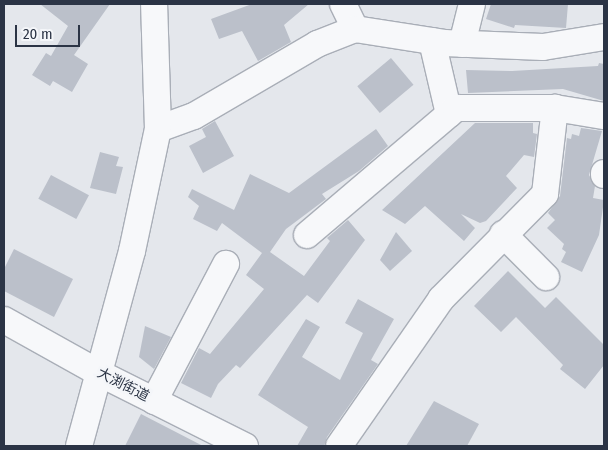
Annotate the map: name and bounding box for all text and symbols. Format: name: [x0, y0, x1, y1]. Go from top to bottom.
scale bar: [18, 15, 82, 47]
text: 20 m: [23, 25, 53, 43]
street label: 大渕街道: [94, 365, 152, 405]

